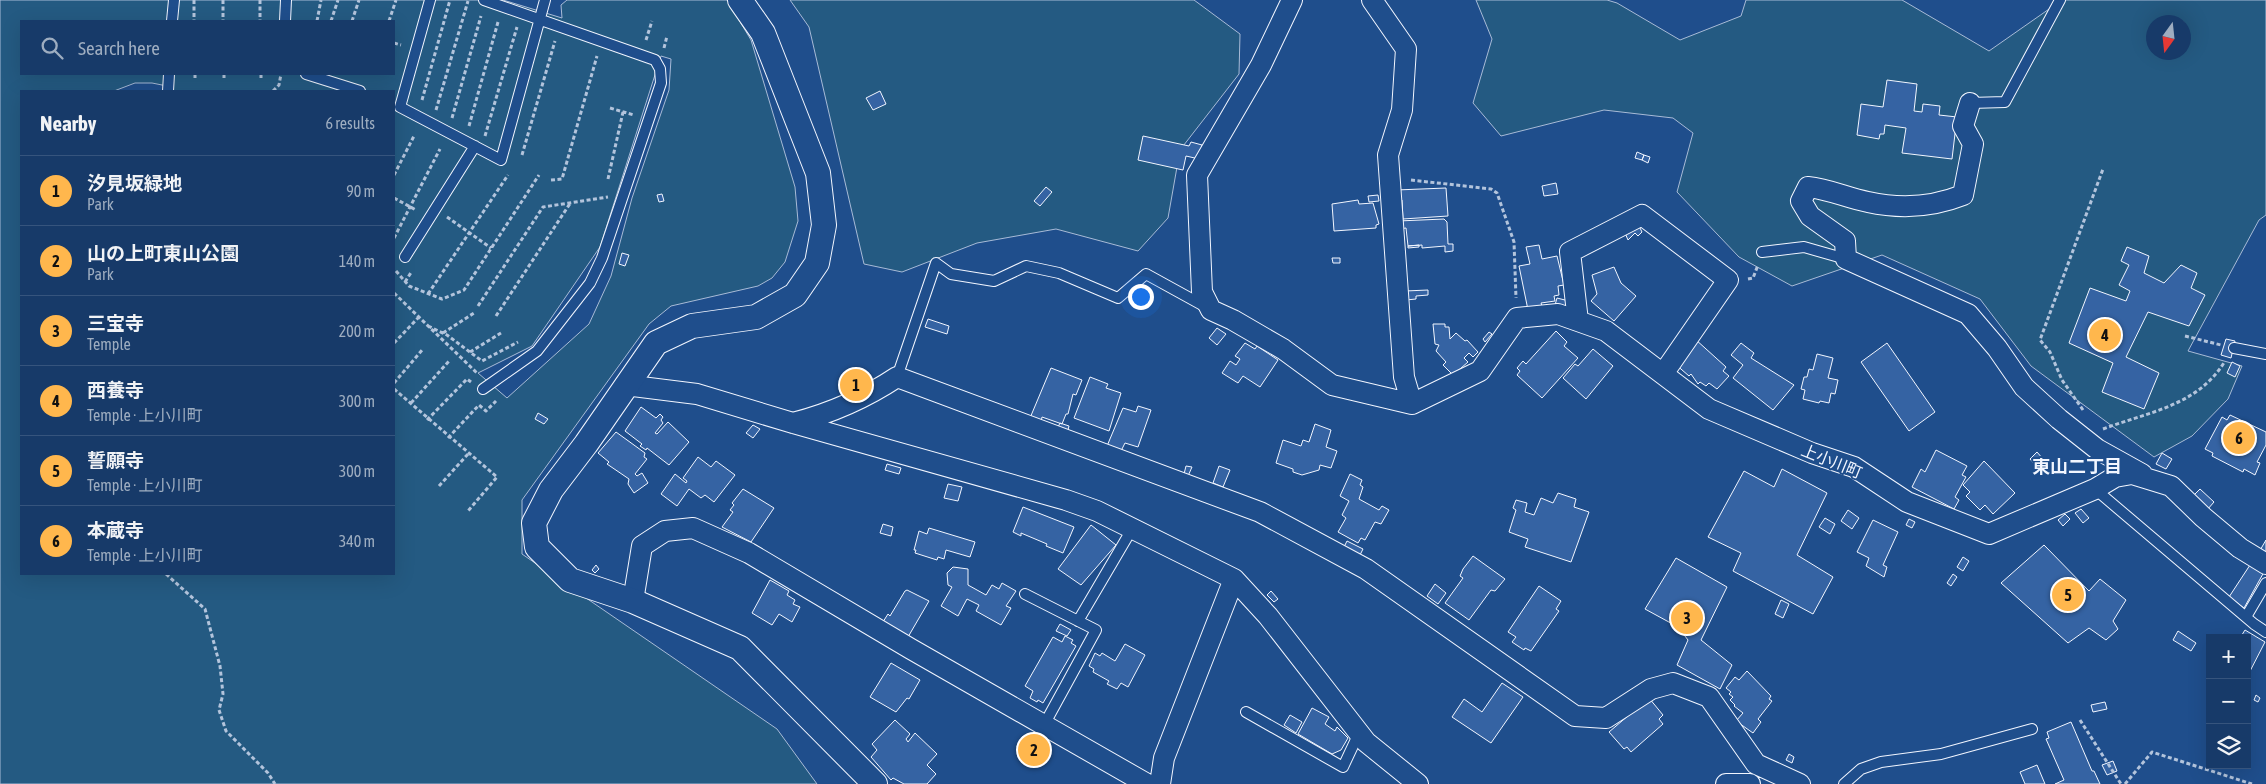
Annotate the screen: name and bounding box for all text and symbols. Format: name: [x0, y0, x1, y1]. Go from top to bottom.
north arrow: [2146, 15, 2191, 60]
search box: [20, 20, 395, 75]
icon: search: [38, 34, 66, 62]
text: Search here: [78, 37, 160, 59]
text: Nearby: [40, 111, 96, 135]
text: 6 results: [325, 114, 375, 132]
text: 汐見坂緑地: [87, 172, 182, 194]
text: 1: [52, 182, 60, 200]
text: 90 m: [346, 182, 375, 200]
text: Park: [87, 195, 114, 213]
text: 山の上町東山公園: [87, 242, 239, 264]
text: 2: [52, 252, 60, 270]
text: 140 m: [339, 252, 375, 270]
text: Park: [87, 265, 114, 283]
your location: [1128, 284, 1154, 310]
text: 三宝寺: [87, 312, 144, 334]
pin: 4: [2089, 316, 2121, 354]
text: 3: [52, 322, 60, 340]
text: 200 m: [339, 322, 375, 340]
text: Temple: [87, 335, 131, 353]
pin: 1: [840, 366, 872, 404]
text: 西養寺: [87, 379, 144, 401]
text: 4: [52, 392, 60, 410]
text: 300 m: [339, 392, 375, 410]
text: Temple · 上小川町: [87, 406, 203, 424]
pin: 6: [2223, 419, 2255, 457]
street label: 上小川町: [1799, 441, 1865, 481]
text: 誓願寺: [87, 449, 144, 471]
district label: 東山二丁目: [2032, 456, 2122, 477]
text: 5: [52, 462, 60, 480]
text: 300 m: [339, 462, 375, 480]
text: Temple · 上小川町: [87, 476, 203, 494]
text: 本蔵寺: [87, 519, 144, 541]
text: 6: [52, 532, 60, 550]
text: 340 m: [339, 532, 375, 550]
text: Temple · 上小川町: [87, 546, 203, 564]
pin: 5: [2052, 576, 2084, 614]
pin: 3: [1671, 599, 1703, 637]
map controls: [2206, 634, 2251, 769]
button: +: [2206, 634, 2251, 679]
button: −: [2206, 679, 2251, 724]
button: layers: [2206, 724, 2251, 769]
pin: 2: [1018, 731, 1050, 769]

